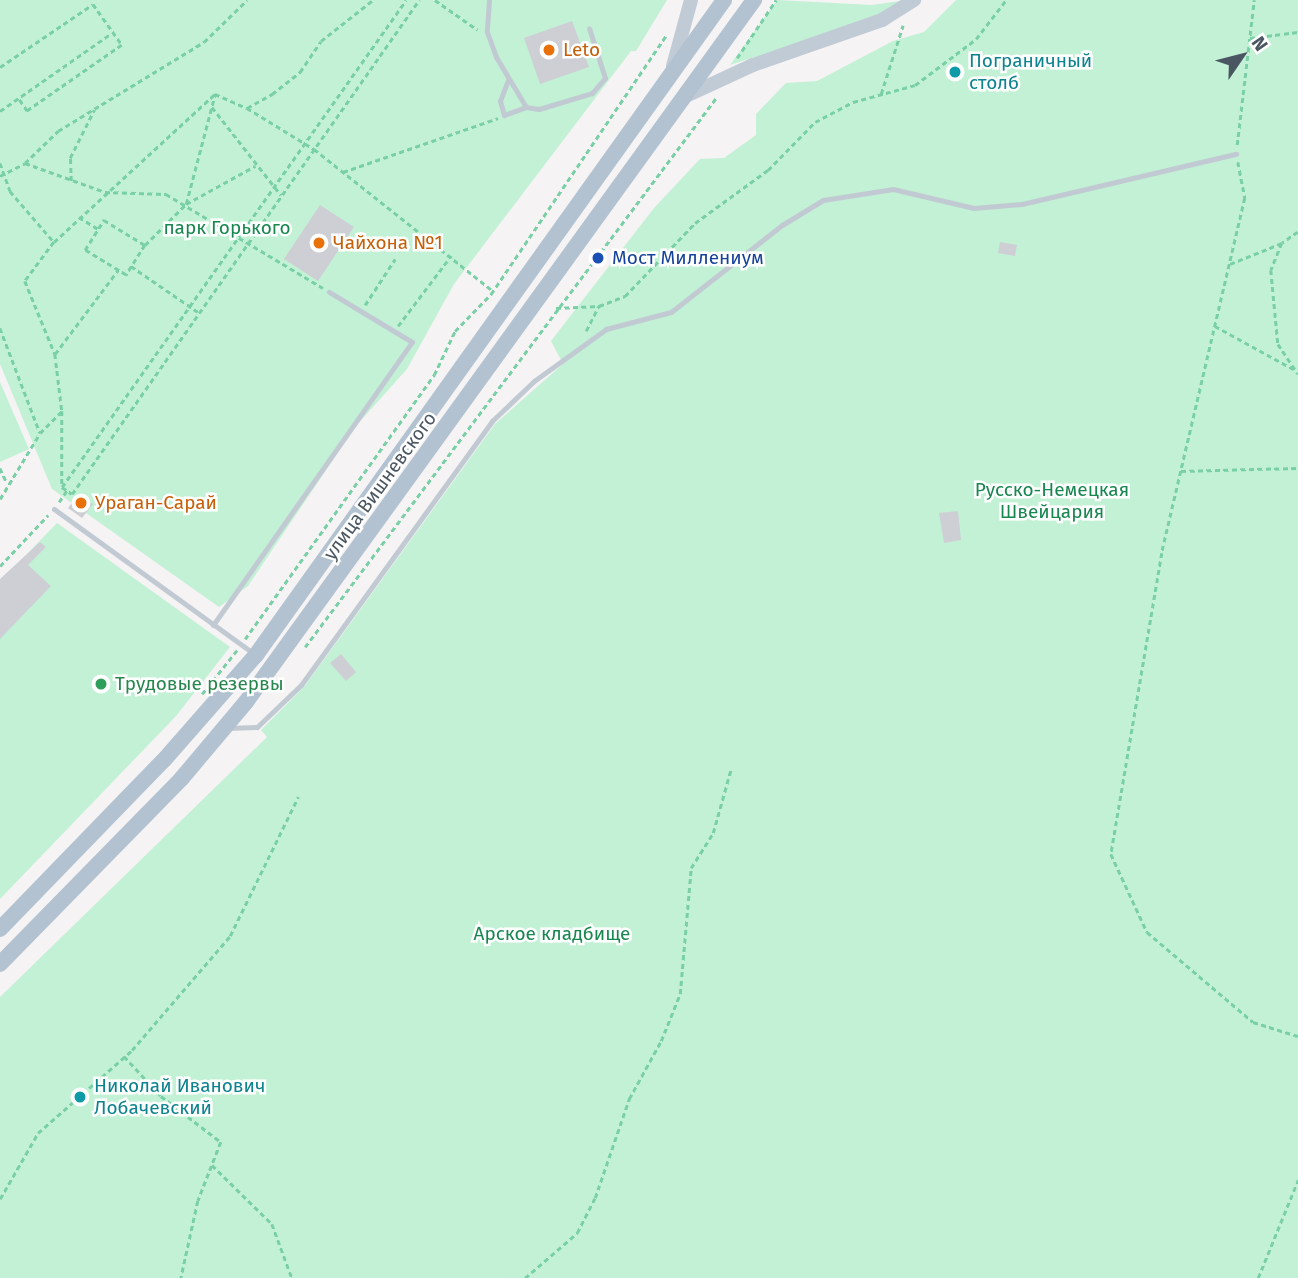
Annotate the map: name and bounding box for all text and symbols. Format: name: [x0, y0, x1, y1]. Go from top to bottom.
north arrow: [1207, 21, 1277, 91]
text: N: [1247, 32, 1273, 55]
place label: Leto: [563, 39, 600, 61]
marker: Leto: [541, 42, 557, 58]
place label: Пограничный столб: [969, 50, 1092, 94]
marker: Пограничный столб: [947, 64, 963, 80]
park label: парк Горького: [163, 217, 291, 239]
place label: Чайхона №1: [333, 232, 443, 254]
marker: Чайхона №1: [311, 235, 327, 251]
place label: Мост Миллениум: [612, 247, 764, 269]
marker: Мост Миллениум: [590, 250, 606, 266]
street label: улица Вишневского: [319, 408, 441, 564]
park label: Русско-Немецкая Швейцария: [975, 479, 1129, 523]
place label: Ураган-Сарай: [95, 492, 217, 514]
marker: Ураган-Сарай: [73, 495, 89, 511]
place label: Трудовые резервы: [115, 673, 284, 695]
marker: Трудовые резервы: [93, 676, 109, 692]
park label: Арское кладбище: [474, 923, 630, 945]
place label: Николай Иванович Лобачевский: [94, 1075, 265, 1119]
marker: Николай Иванович Лобачевский: [72, 1089, 88, 1105]

